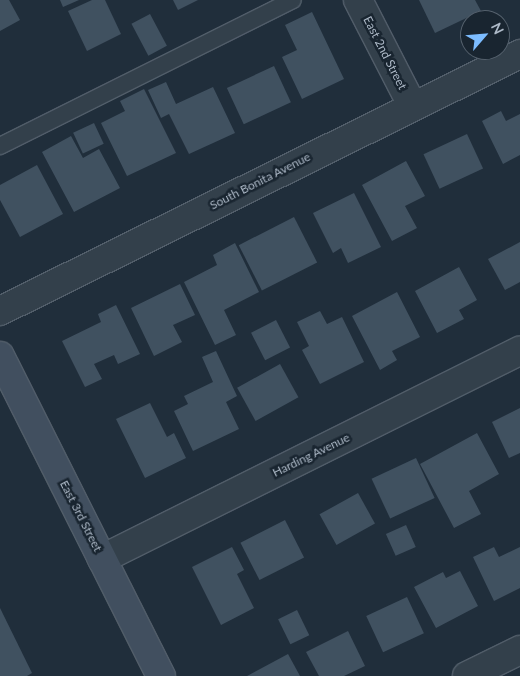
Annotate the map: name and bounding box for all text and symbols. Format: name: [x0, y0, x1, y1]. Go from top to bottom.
north arrow: [460, 10, 510, 60]
street label: East 2nd Street: [360, 14, 410, 92]
text: N: [488, 20, 508, 37]
street label: South Bonita Avenue: [207, 149, 313, 213]
street label: Harding Avenue: [270, 430, 352, 480]
street label: East 3rd Street: [57, 478, 105, 554]

